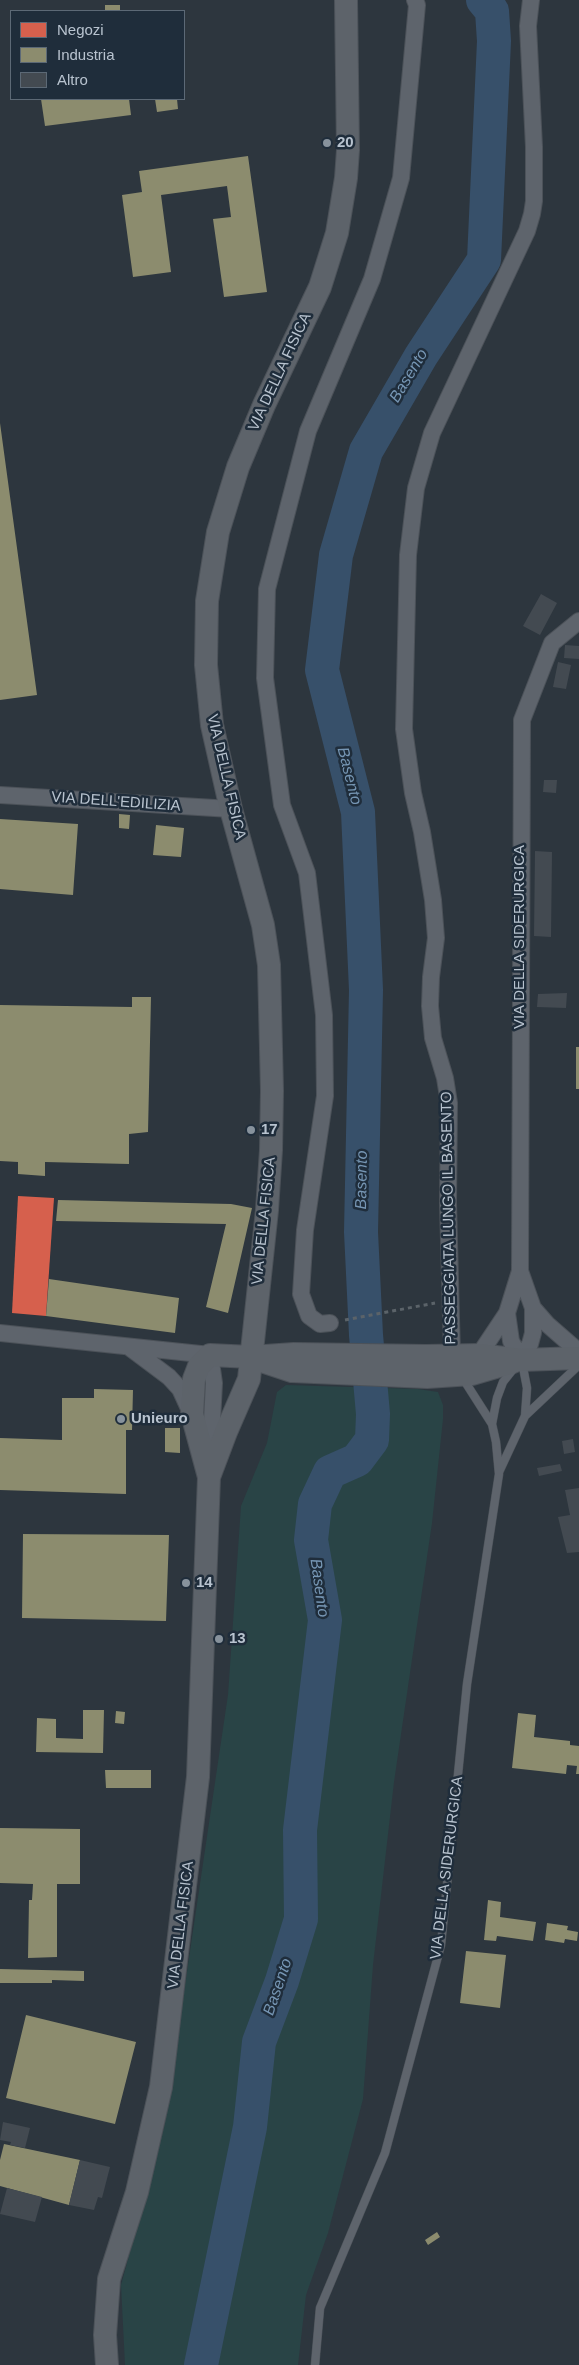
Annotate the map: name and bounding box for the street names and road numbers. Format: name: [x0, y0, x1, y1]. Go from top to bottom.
street label: VIA DELLA FISICA: [245, 310, 315, 434]
street label: VIA DELLA FISICA: [203, 712, 249, 842]
street label: VIA DELL'EDILIZIA: [51, 789, 181, 815]
street label: VIA DELLA SIDERURGICA: [511, 845, 529, 1029]
street label: PASSEGGIATA LUNGO IL BASENTO: [438, 1091, 460, 1345]
street label: VIA DELLA FISICA: [248, 1156, 280, 1286]
street label: VIA DELLA SIDERURGICA: [427, 1775, 467, 1961]
street label: VIA DELLA FISICA: [164, 1860, 198, 1990]

